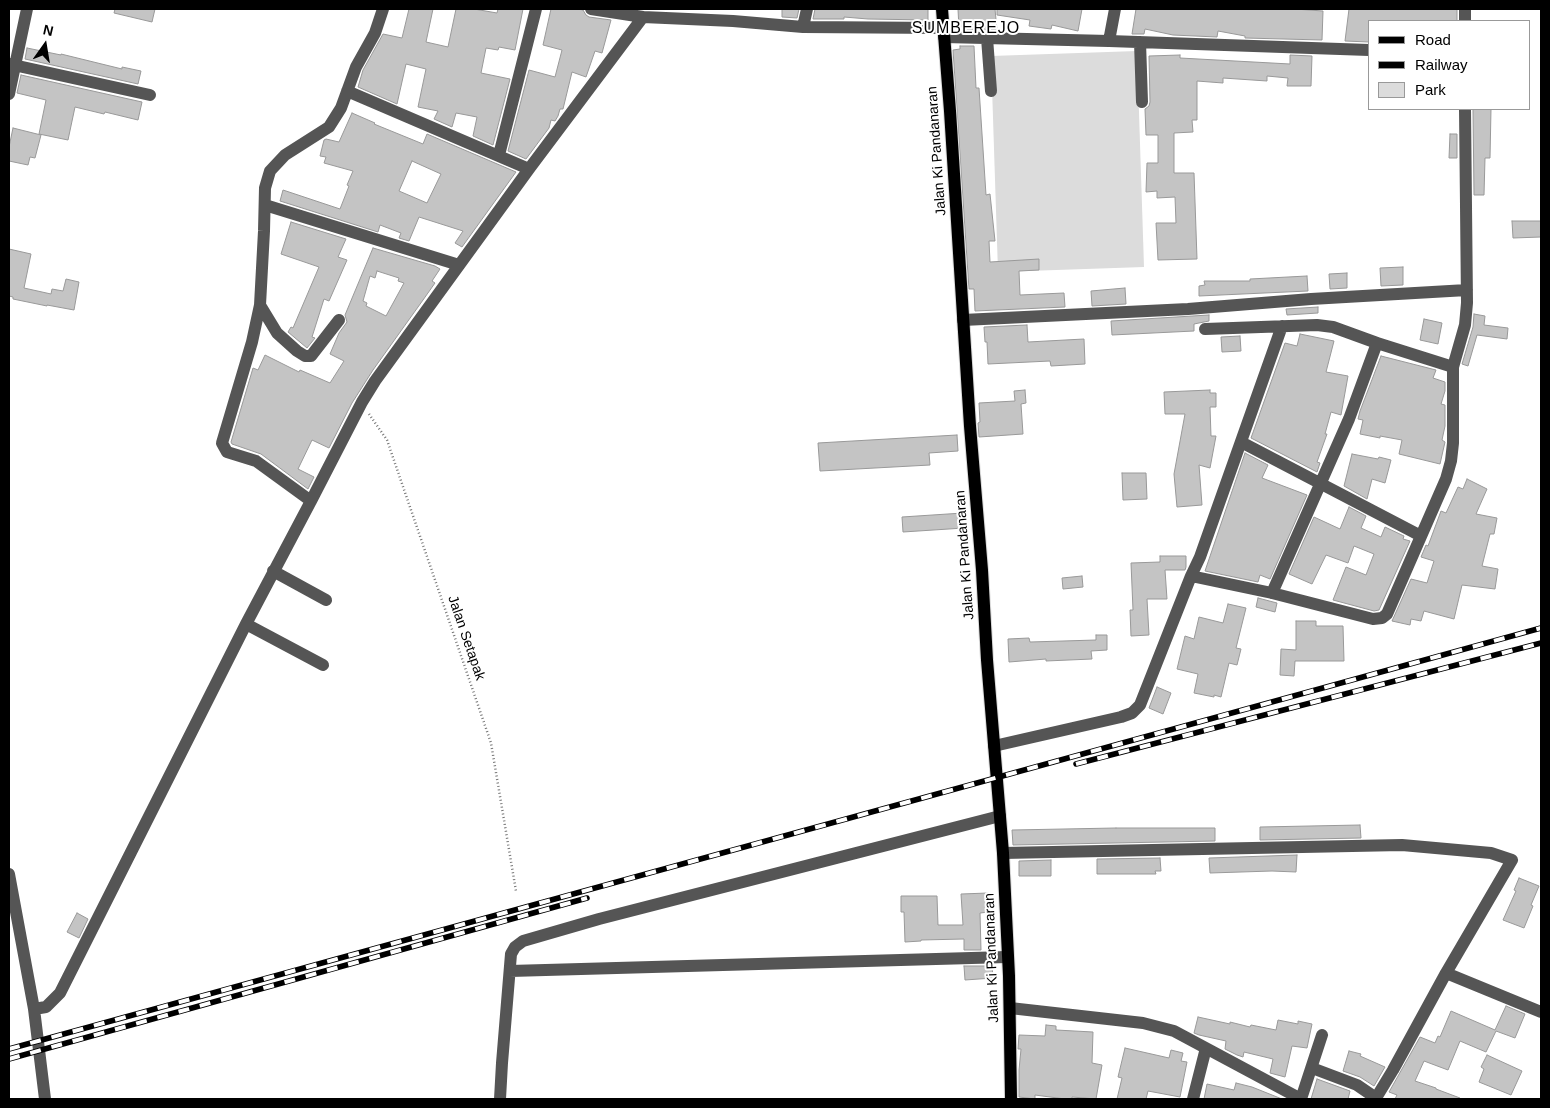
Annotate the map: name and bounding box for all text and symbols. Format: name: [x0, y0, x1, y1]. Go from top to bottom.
district label: SUMBEREJO: [911, 19, 1021, 39]
north arrow: [20, 20, 70, 70]
legend: [1368, 20, 1530, 110]
text: N: [42, 21, 55, 39]
text: Road: [1415, 31, 1451, 48]
text: Railway: [1415, 56, 1468, 73]
text: Park: [1415, 81, 1446, 98]
street label: Jalan Ki Pandanaran: [924, 86, 950, 216]
street label: Jalan Ki Pandanaran: [952, 490, 978, 620]
street label: Jalan Setapak: [444, 593, 488, 683]
street label: Jalan Ki Pandanaran: [981, 893, 1003, 1023]

